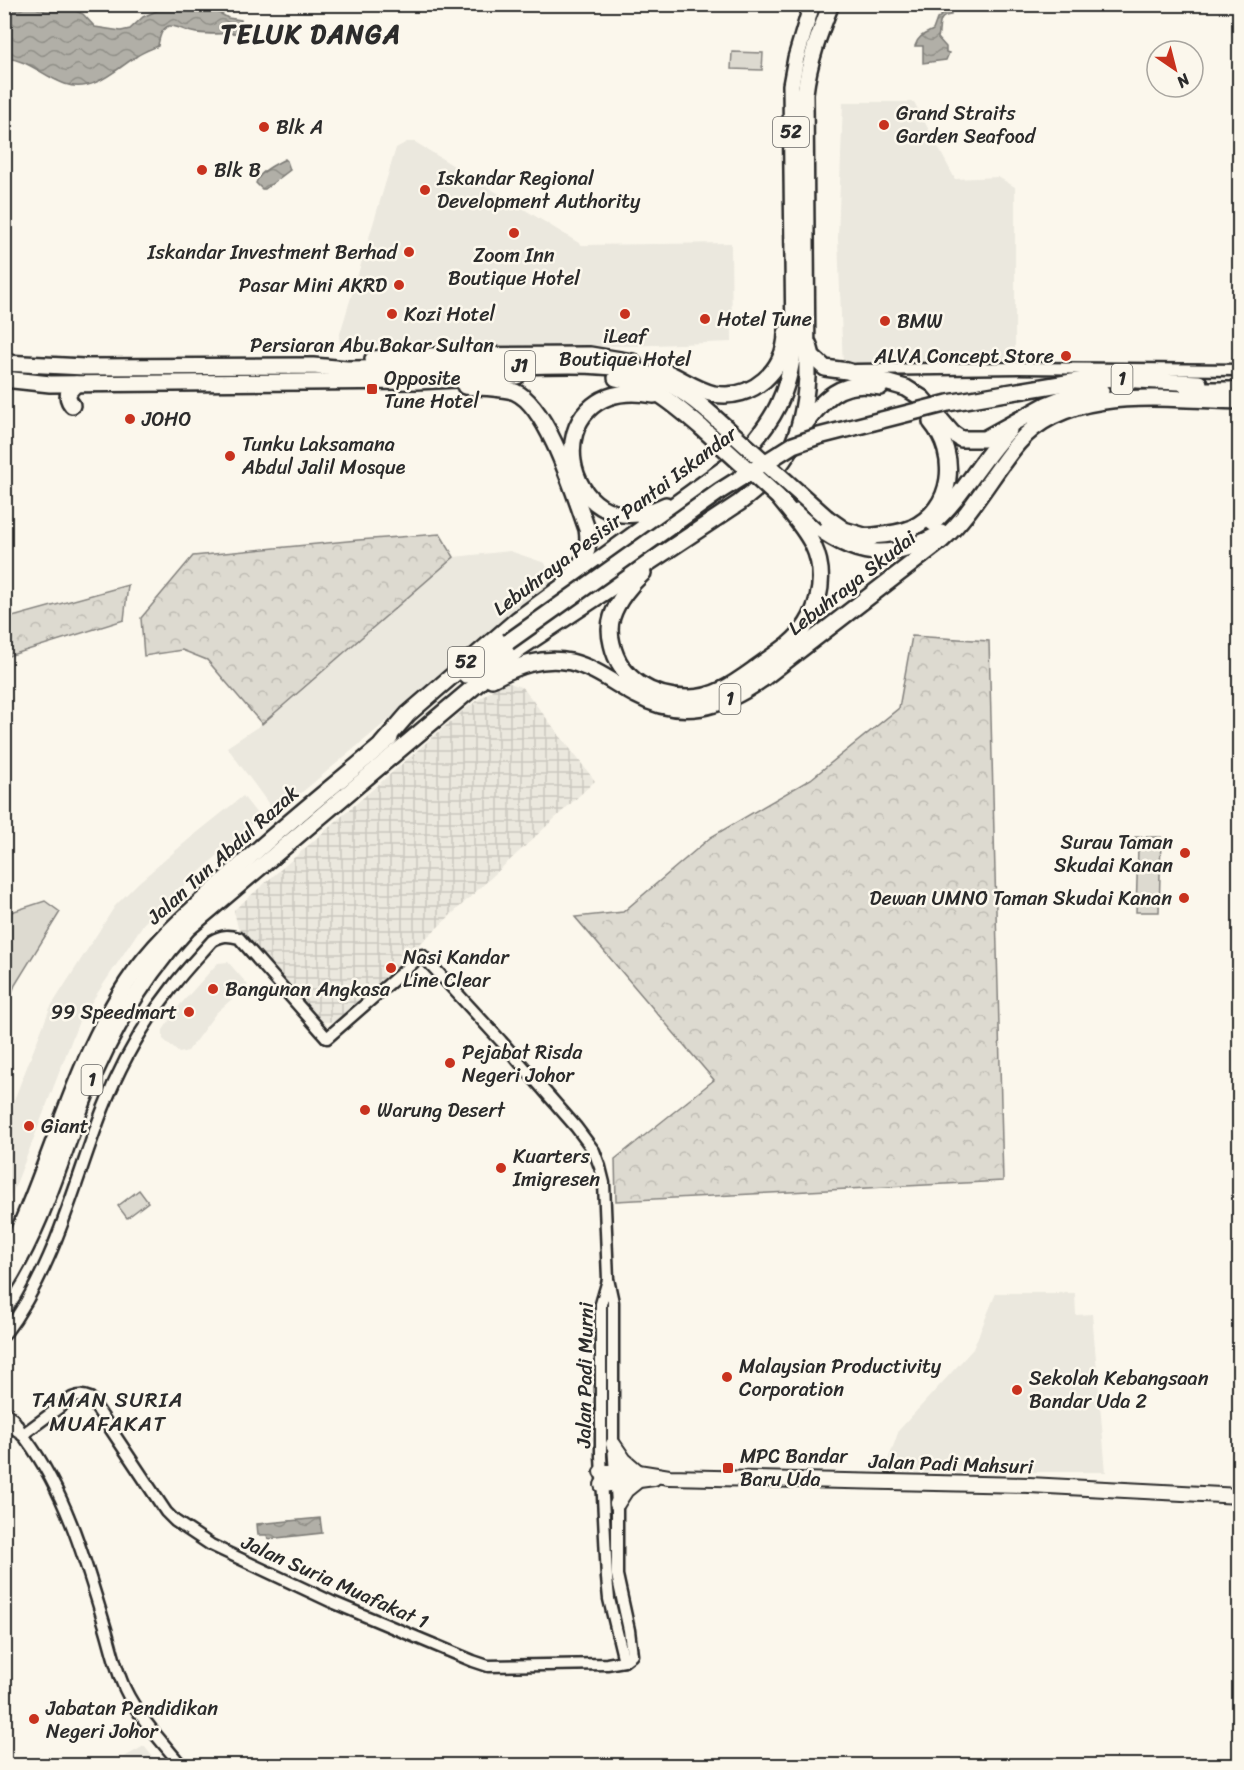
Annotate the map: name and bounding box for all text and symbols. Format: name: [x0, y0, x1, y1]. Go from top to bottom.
district label: TELUK DANGA: [220, 11, 402, 57]
north arrow: [1145, 39, 1205, 99]
text: N: [1170, 65, 1197, 96]
place label: Grand Straits Garden Seafood: [896, 96, 1037, 154]
place label: Blk A: [276, 110, 323, 145]
road number: 52: [773, 117, 809, 147]
marker: Grand Straits Garden Seafood: [877, 118, 891, 132]
marker: Blk A: [257, 120, 271, 134]
place label: Blk B: [214, 153, 261, 188]
place label: Iskandar Regional Development Authority: [436, 161, 641, 219]
marker: Blk B: [195, 163, 209, 177]
marker: Iskandar Regional Development Authority: [418, 183, 432, 197]
marker: Zoom Inn Boutique Hotel: [507, 226, 521, 240]
place label: Iskandar Investment Berhad: [147, 235, 398, 270]
place label: Zoom Inn Boutique Hotel: [448, 238, 581, 296]
marker: Iskandar Investment Berhad: [402, 245, 416, 259]
place label: Pasar Mini AKRD: [239, 268, 387, 303]
marker: Pasar Mini AKRD: [392, 278, 406, 292]
place label: Kozi Hotel: [404, 297, 496, 332]
place label: Hotel Tune: [717, 302, 812, 337]
place label: BMW: [897, 304, 943, 339]
marker: Kozi Hotel: [385, 307, 399, 321]
marker: iLeaf Boutique Hotel: [618, 307, 632, 321]
marker: Hotel Tune: [698, 312, 712, 326]
marker: BMW: [878, 314, 892, 328]
place label: iLeaf Boutique Hotel: [559, 319, 692, 377]
street label: Persiaran Abu Bakar Sultan: [250, 328, 494, 363]
place label: ALVA Concept Store: [873, 339, 1054, 374]
marker: ALVA Concept Store: [1059, 349, 1073, 363]
road number: J1: [505, 351, 535, 381]
place label: Opposite Tune Hotel: [384, 361, 479, 419]
road number: 1: [1112, 364, 1132, 394]
marker: Opposite Tune Hotel: [365, 382, 379, 396]
place label: JOHO: [141, 402, 191, 437]
marker: JOHO: [123, 412, 137, 426]
street label: Lebuhraya Pesisir Pantai Iskandar: [485, 416, 746, 625]
place label: Tunku Laksamana Abdul Jalil Mosque: [241, 427, 406, 485]
marker: Tunku Laksamana Abdul Jalil Mosque: [223, 449, 237, 463]
street label: Lebuhraya Skudai: [780, 520, 925, 645]
road number: 52: [448, 647, 484, 677]
road number: 1: [720, 684, 740, 714]
street label: Jalan Tun Abdul Razak: [138, 776, 308, 934]
place label: Surau Taman Skudai Kanan: [1054, 825, 1173, 883]
marker: Surau Taman Skudai Kanan: [1178, 846, 1192, 860]
place label: Dewan UMNO Taman Skudai Kanan: [870, 881, 1172, 916]
marker: Dewan UMNO Taman Skudai Kanan: [1177, 891, 1191, 905]
place label: Nasi Kandar Line Clear: [403, 940, 510, 998]
marker: Nasi Kandar Line Clear: [384, 961, 398, 975]
place label: Bangunan Angkasa: [225, 972, 391, 1007]
marker: Bangunan Angkasa: [206, 982, 220, 996]
place label: 99 Speedmart: [51, 995, 177, 1030]
marker: 99 Speedmart: [182, 1005, 196, 1019]
place label: Pejabat Risda Negeri Johor: [462, 1035, 583, 1093]
marker: Pejabat Risda Negeri Johor: [443, 1056, 457, 1070]
road number: 1: [82, 1065, 103, 1095]
place label: Warung Desert: [377, 1093, 506, 1128]
marker: Warung Desert: [358, 1103, 372, 1117]
place label: Giant: [41, 1109, 89, 1144]
marker: Giant: [22, 1119, 36, 1133]
place label: Kuarters Imigresen: [512, 1139, 600, 1197]
marker: Kuarters Imigresen: [494, 1161, 508, 1175]
street label: Jalan Padi Murni: [566, 1301, 604, 1449]
place label: Malaysian Productivity Corporation: [739, 1349, 942, 1407]
place label: Sekolah Kebangsaan Bandar Uda 2: [1029, 1361, 1209, 1419]
marker: Malaysian Productivity Corporation: [720, 1370, 734, 1384]
district label: TAMAN SURIA MUAFAKAT: [32, 1381, 184, 1443]
marker: Sekolah Kebangsaan Bandar Uda 2: [1010, 1383, 1024, 1397]
place label: MPC Bandar Baru Uda: [740, 1439, 848, 1497]
street label: Jalan Padi Mahsuri: [867, 1444, 1035, 1484]
marker: MPC Bandar Baru Uda: [721, 1461, 735, 1475]
street label: Jalan Suria Muafakat 1: [235, 1525, 434, 1639]
place label: Jabatan Pendidikan Negeri Johor: [45, 1691, 218, 1749]
marker: Jabatan Pendidikan Negeri Johor: [27, 1712, 41, 1726]

